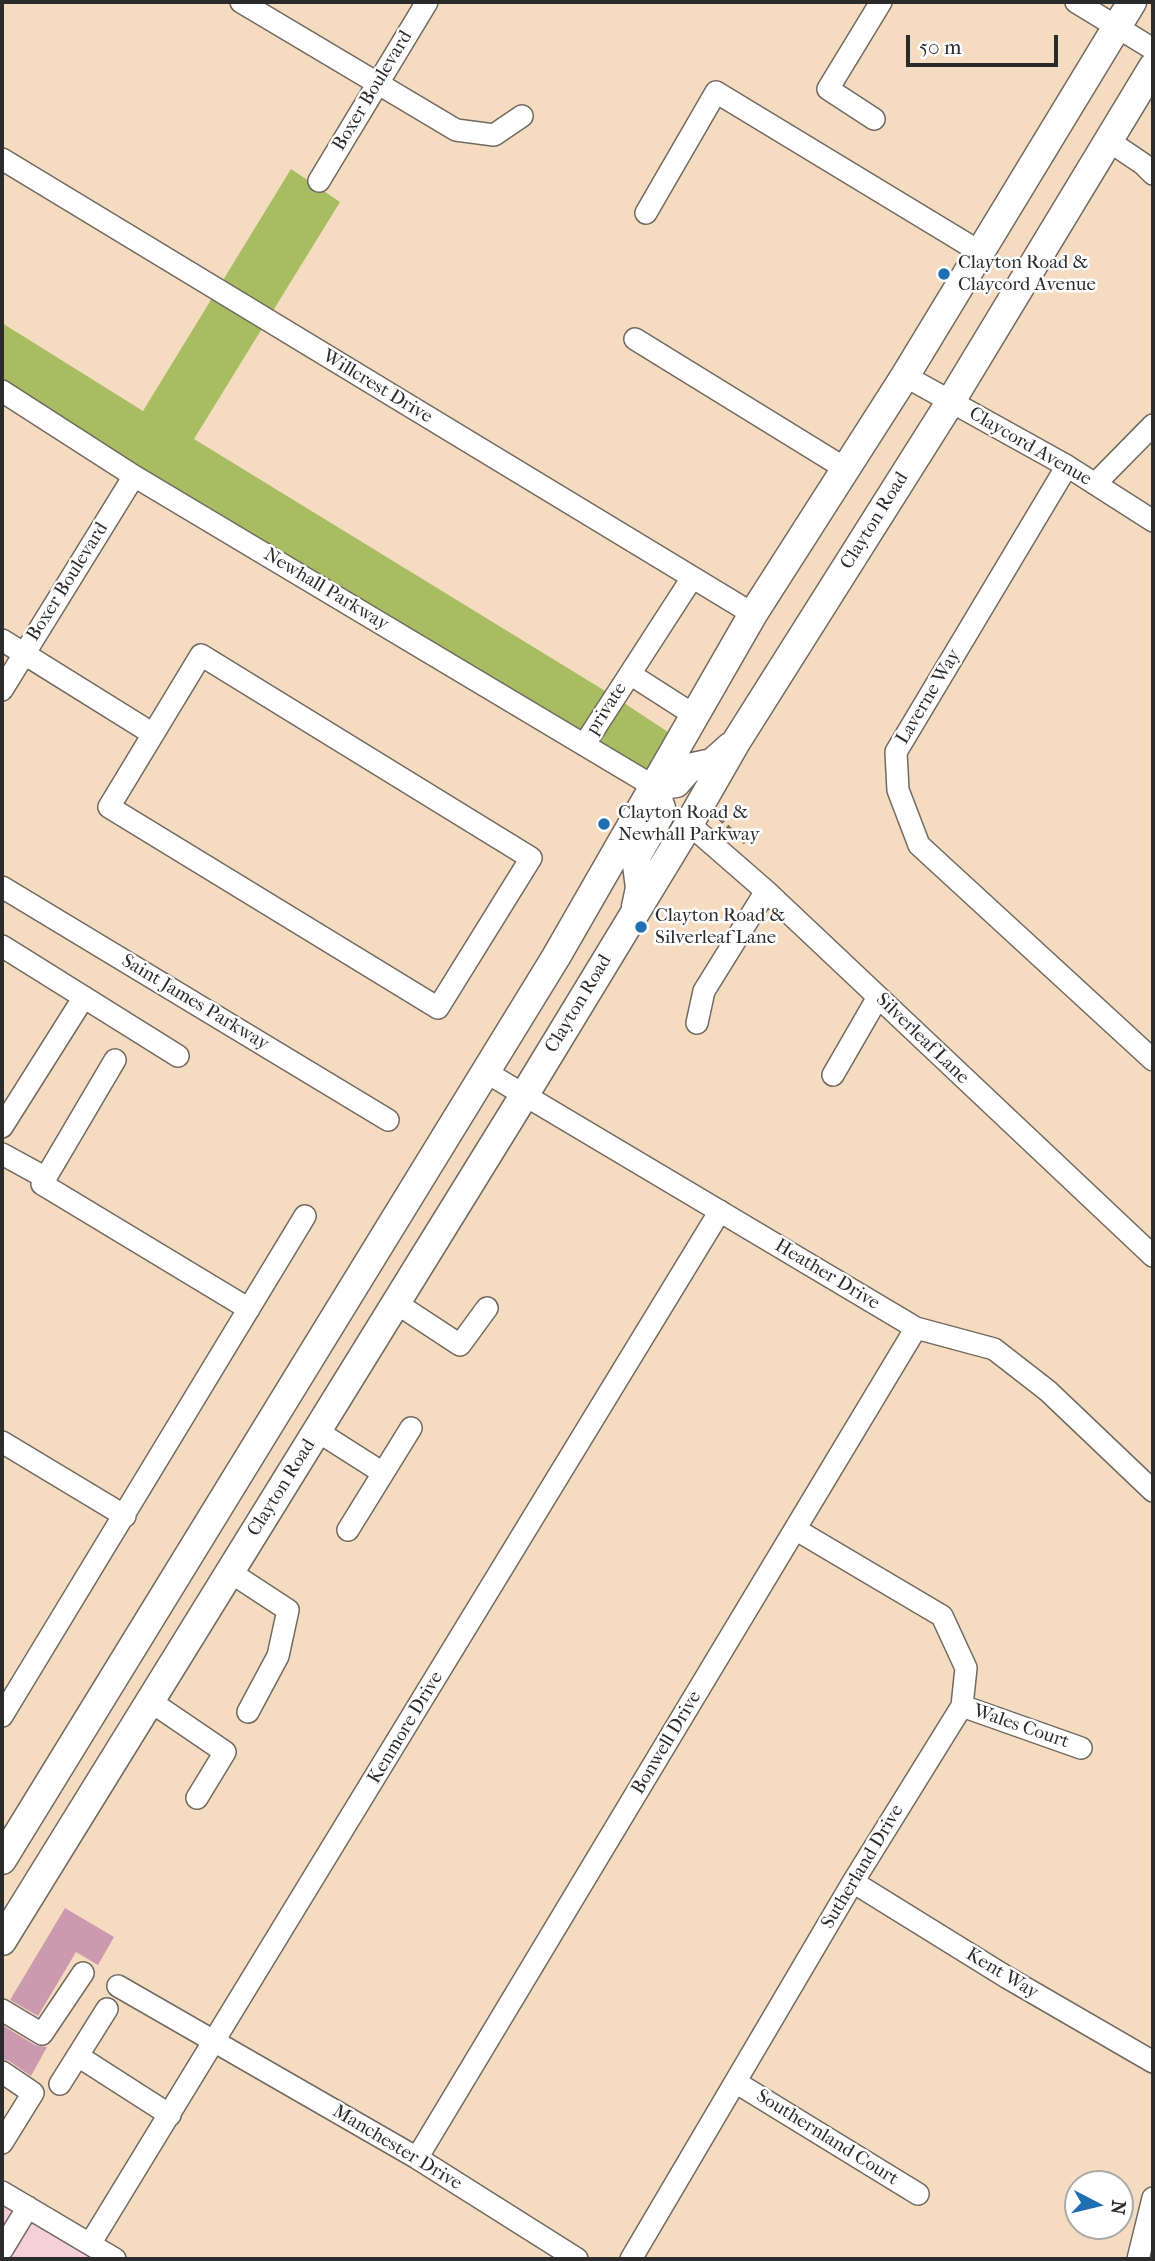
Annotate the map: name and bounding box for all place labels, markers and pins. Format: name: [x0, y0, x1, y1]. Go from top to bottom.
place label: Clayton Road & Claycord Avenue: [958, 252, 1096, 296]
marker: Clayton Road & Claycord Avenue: [936, 266, 952, 282]
place label: Clayton Road & Newhall Parkway: [618, 802, 760, 846]
marker: Clayton Road & Newhall Parkway: [596, 816, 612, 832]
place label: Clayton Road & Silverleaf Lane: [655, 905, 785, 949]
marker: Clayton Road & Silverleaf Lane: [633, 919, 649, 935]

